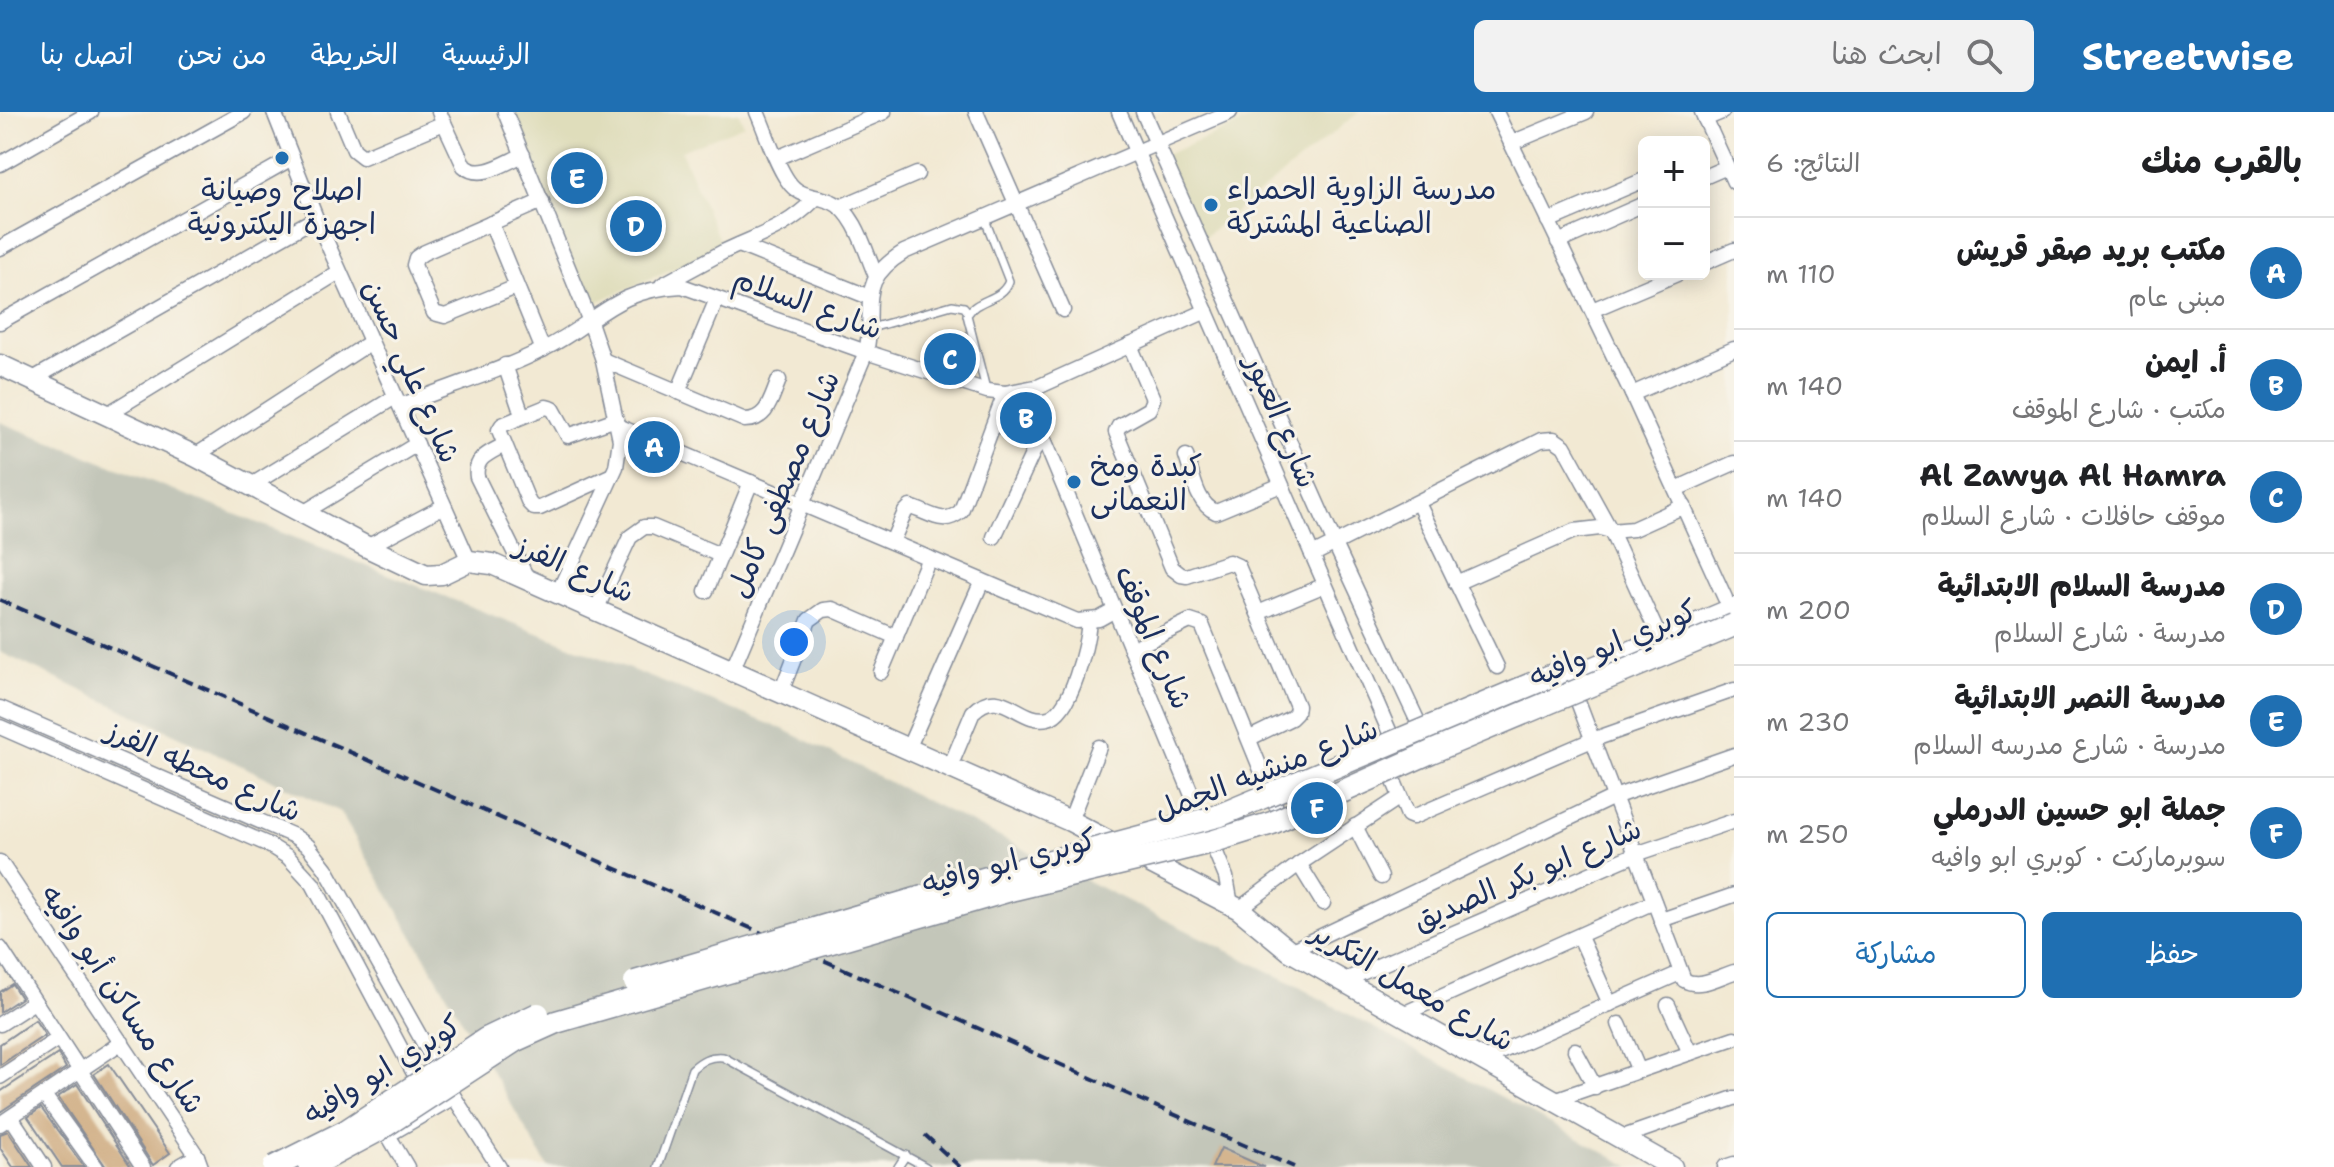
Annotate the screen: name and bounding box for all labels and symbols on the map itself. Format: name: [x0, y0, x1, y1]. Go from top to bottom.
pin: E: [551, 148, 603, 208]
marker: اصلاح وصيانة اجهزة اليكترونية: [273, 149, 291, 167]
place label: مدرسة الزاوية الحمراء الصناعية المشتركة: [1227, 168, 1496, 243]
place label: اصلاح وصيانة اجهزة اليكترونية: [188, 169, 376, 244]
pin: D: [610, 196, 662, 256]
marker: مدرسة الزاوية الحمراء الصناعية المشتركة: [1202, 196, 1220, 214]
street label: شارع السلام: [727, 257, 888, 351]
street label: شارع علي حسن: [348, 273, 471, 472]
pin: C: [924, 329, 976, 389]
street label: شارع العبور: [1233, 345, 1328, 494]
street label: شارع مصطفى كامل: [717, 364, 850, 604]
pin: B: [1000, 388, 1052, 448]
pin: A: [628, 417, 680, 477]
place label: كبدة ومخ النعمانى: [1090, 445, 1202, 520]
marker: كبدة ومخ النعمانى: [1065, 473, 1083, 491]
street label: شارع الفرز: [506, 522, 641, 613]
street label: شارع الموقف: [1104, 559, 1203, 716]
street label: كوبري ابو وافيه: [1522, 589, 1704, 698]
your location: [774, 622, 814, 662]
street label: شارع محطه الفرز: [97, 707, 308, 832]
street label: شارع منشيه الجمل: [1148, 707, 1384, 831]
pin: F: [1291, 778, 1343, 838]
street label: شارع ابو بكر الصديق: [1407, 807, 1648, 942]
street label: كوبري ابو وافيه: [917, 818, 1101, 905]
street label: شارع مساكن أبو وافيه: [30, 876, 215, 1122]
street label: شارع معمل التكرير: [1301, 910, 1522, 1062]
street label: كوبري ابو وافيه: [295, 1004, 469, 1135]

